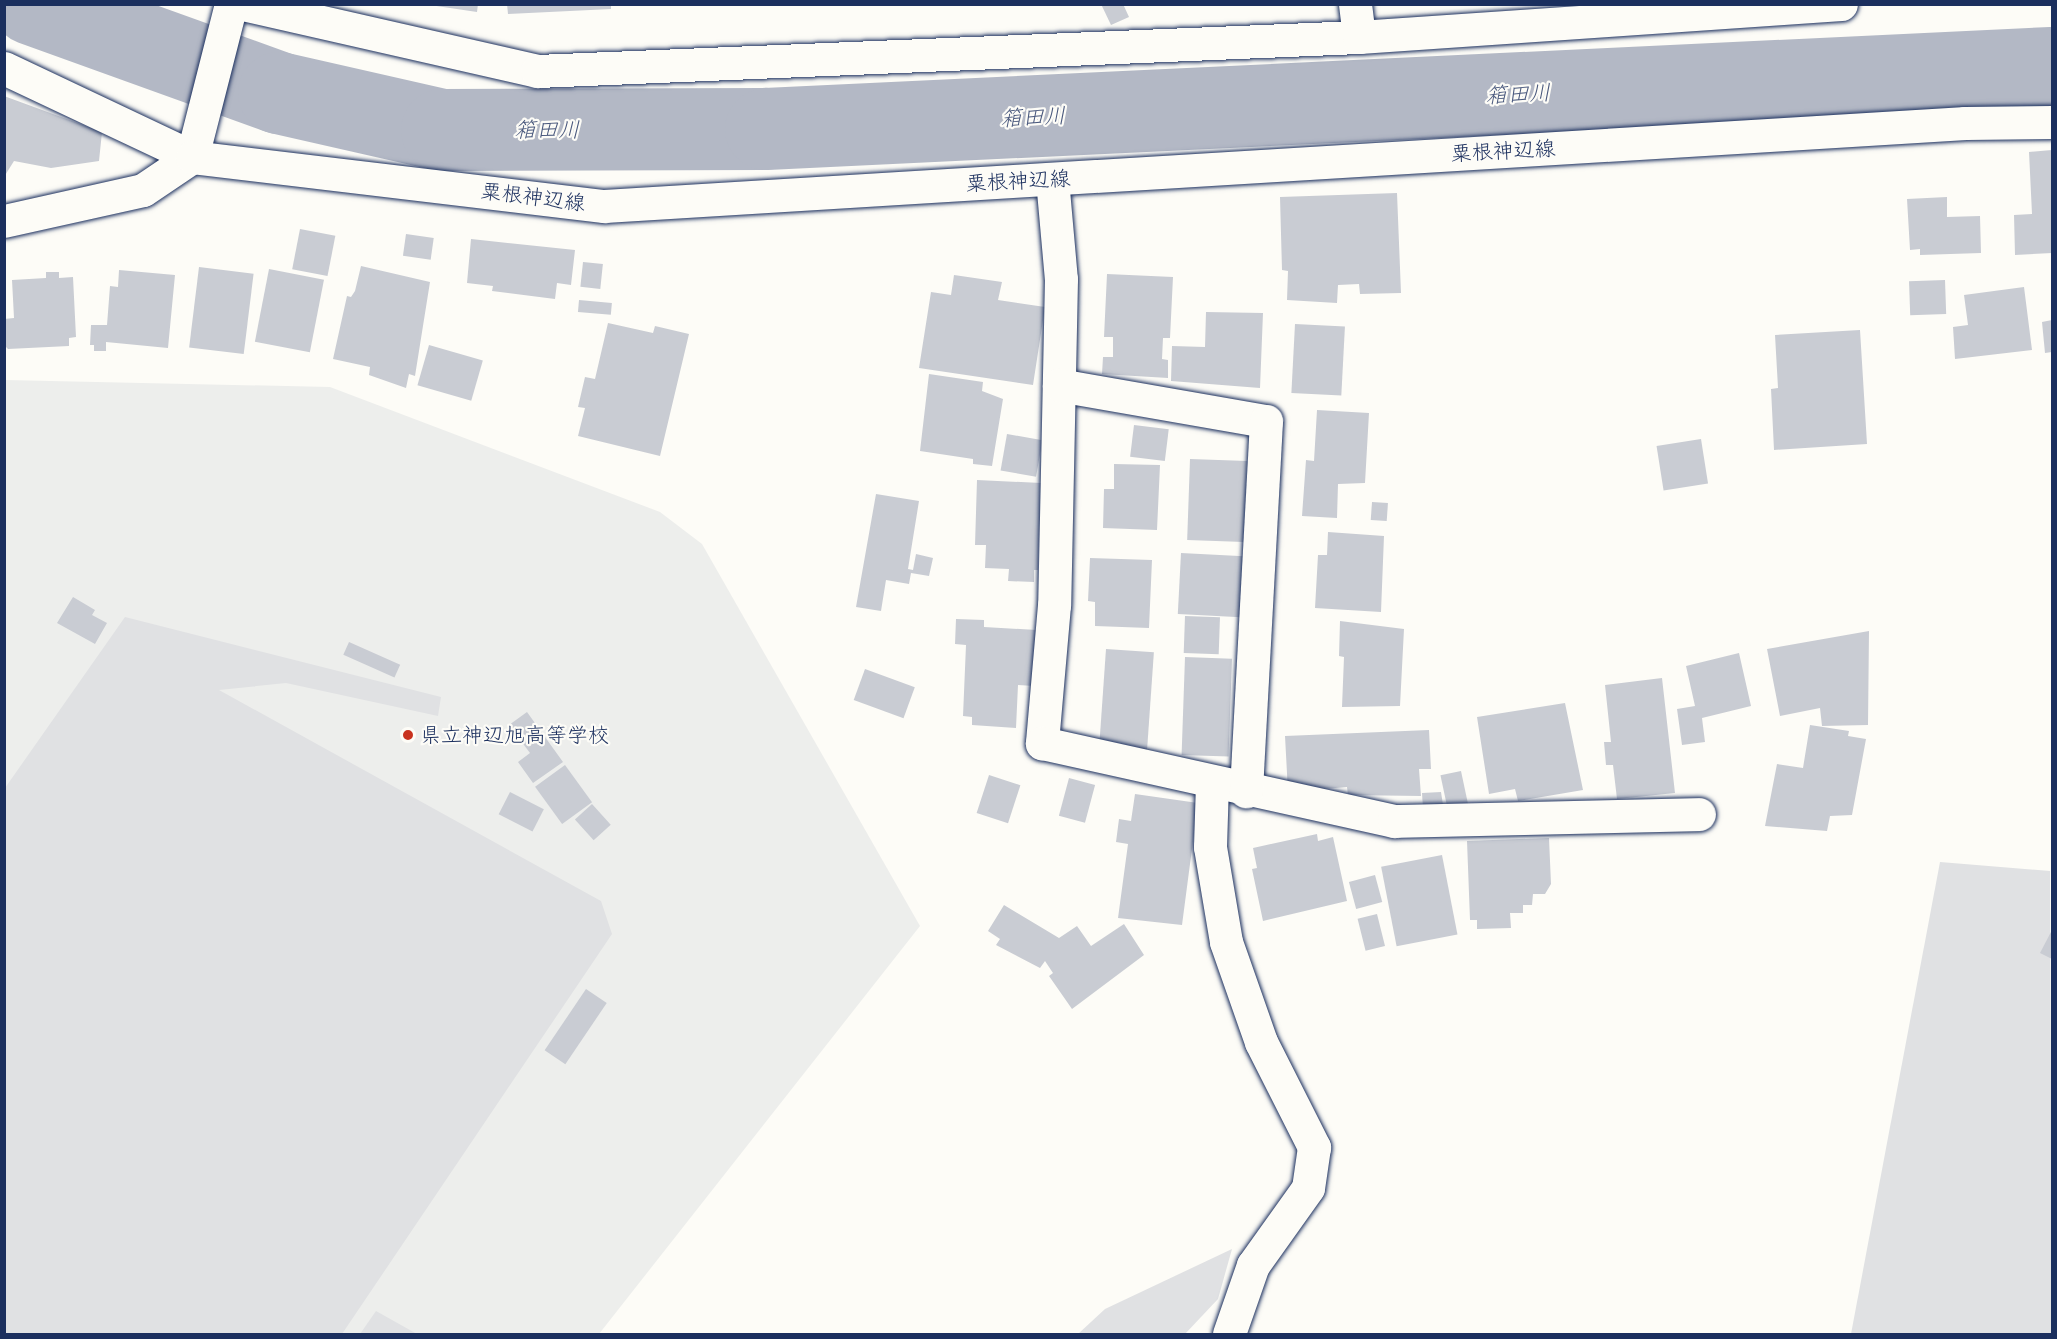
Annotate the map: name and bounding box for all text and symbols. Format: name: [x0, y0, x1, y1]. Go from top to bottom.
water label: 箱田川: [1484, 79, 1552, 109]
water label: 箱田川: [999, 102, 1067, 132]
water label: 箱田川: [514, 117, 580, 143]
street label: 粟根神辺線: [1450, 136, 1556, 166]
street label: 粟根神辺線: [965, 166, 1071, 196]
street label: 粟根神辺線: [479, 178, 587, 216]
place label: 県立神辺旭高等学校: [420, 722, 609, 748]
marker: 県立神辺旭高等学校: [401, 728, 415, 742]

